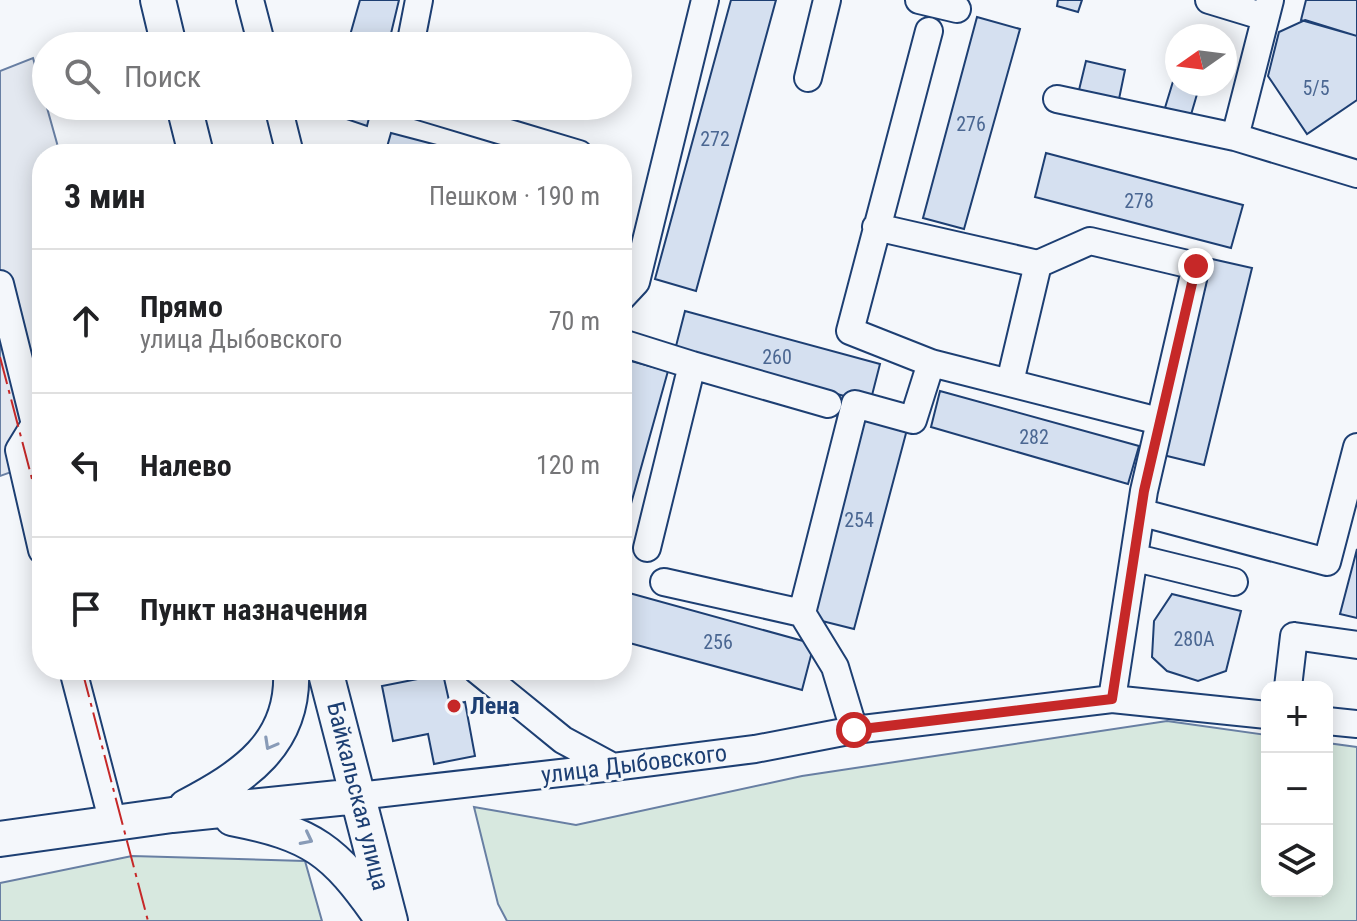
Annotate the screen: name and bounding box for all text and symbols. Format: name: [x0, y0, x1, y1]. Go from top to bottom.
north arrow: [1165, 24, 1237, 96]
search box: [32, 32, 632, 120]
icon: search: [60, 54, 104, 98]
text: Поиск: [124, 59, 201, 94]
house number: 5/5: [1302, 76, 1330, 100]
house number: 276: [956, 112, 986, 136]
house number: 272: [700, 127, 730, 151]
text: 3 мин: [64, 176, 146, 216]
text: Пешком · 190 m: [429, 181, 600, 211]
house number: 278: [1124, 189, 1154, 213]
route end: [1178, 248, 1214, 284]
text: Прямо: [140, 289, 223, 324]
icon: ahead: [64, 299, 108, 343]
text: 70 m: [549, 306, 600, 336]
text: улица Дыбовского: [140, 324, 342, 354]
house number: 260: [762, 345, 792, 369]
house number: 282: [1019, 425, 1049, 449]
icon: left: [64, 443, 108, 487]
text: Налево: [140, 448, 232, 483]
text: 120 m: [536, 450, 600, 480]
house number: 254: [844, 508, 874, 532]
icon: arrive: [64, 587, 108, 631]
text: Пункт назначения: [140, 592, 368, 627]
house number: 280А: [1173, 627, 1215, 651]
house number: 256: [703, 630, 733, 654]
map controls: [1261, 681, 1333, 897]
button: +: [1261, 681, 1333, 753]
place label: Лена: [470, 692, 520, 720]
marker: Лена: [445, 697, 463, 715]
street label: Байкальская улица: [321, 699, 395, 893]
route start: [836, 712, 872, 748]
one-way arrow: [264, 735, 280, 749]
street label: улица Дыбовского: [540, 739, 728, 789]
button: −: [1261, 753, 1333, 825]
button: layers: [1261, 825, 1333, 897]
one-way arrow: [298, 830, 313, 845]

